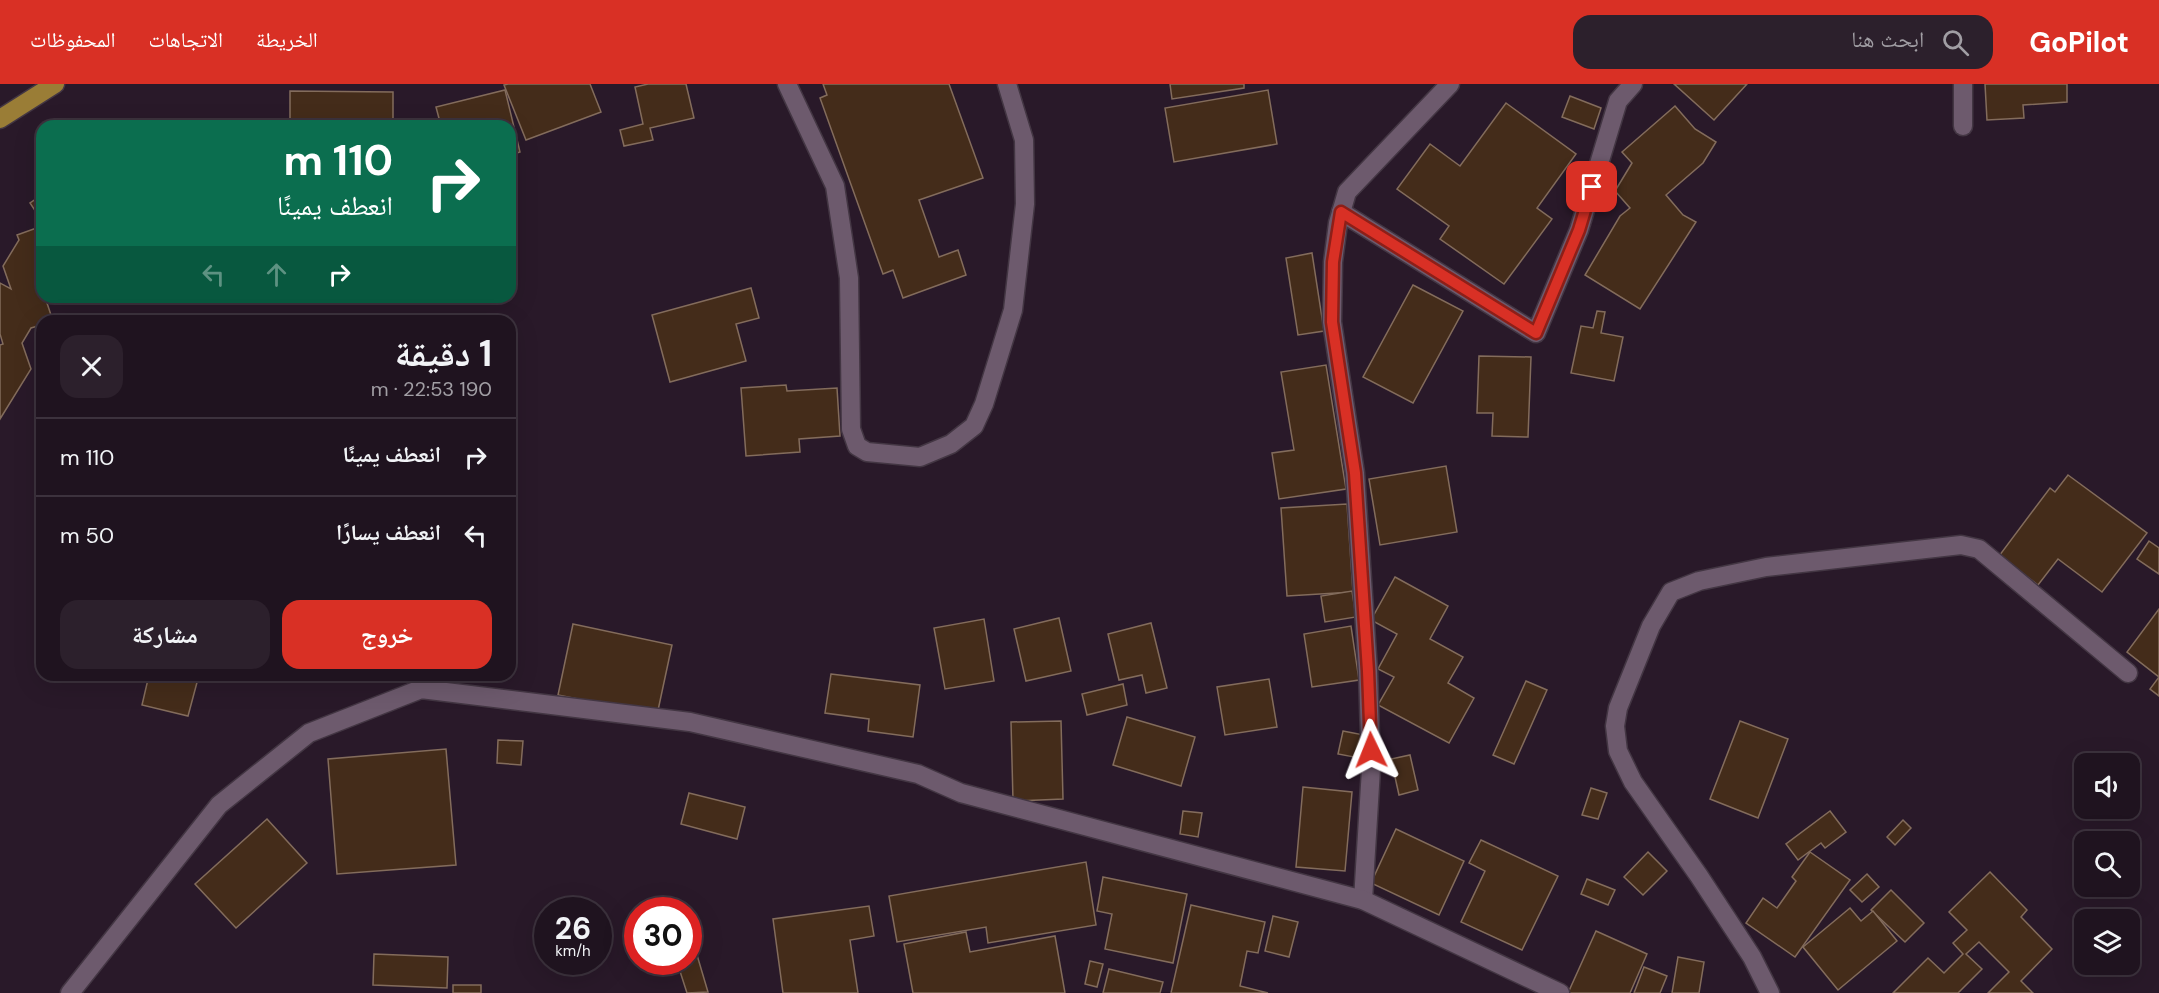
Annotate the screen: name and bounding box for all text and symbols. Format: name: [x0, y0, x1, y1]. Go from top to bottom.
search box: [1573, 15, 1993, 69]
text: GoPilot: [2029, 24, 2129, 61]
text: ابحث هنا: [1851, 25, 1924, 54]
text: المحفوظات: [30, 26, 115, 54]
text: الاتجاهات: [148, 26, 223, 54]
text: الخريطة: [256, 26, 318, 54]
icon: search: [1939, 26, 1972, 59]
text: 110 m: [283, 133, 393, 188]
icon: right: [414, 144, 492, 222]
pin: [1566, 161, 1617, 212]
icon: arrive: [1575, 170, 1608, 203]
text: انعطف يمينًا: [277, 188, 393, 223]
icon: left: [197, 258, 230, 291]
icon: ahead: [260, 258, 293, 291]
icon: right: [323, 258, 356, 291]
text: 1 دقيقة: [395, 330, 492, 377]
button: close: [60, 335, 123, 398]
text: 190 m · 22:53: [371, 376, 492, 402]
text: انعطف يمينًا: [343, 440, 441, 469]
icon: right: [459, 441, 492, 474]
text: 110 m: [60, 443, 114, 472]
text: انعطف يسارًا: [336, 518, 441, 547]
icon: left: [459, 519, 492, 552]
text: 50 m: [60, 521, 114, 550]
button: مشاركة: [60, 600, 270, 669]
button: خروج: [282, 600, 492, 669]
position arrow: [1339, 718, 1403, 782]
map controls: [2074, 753, 2140, 975]
button: sound: [2074, 753, 2140, 819]
button: search: [2074, 831, 2140, 897]
speed limit sign: 30: [624, 897, 702, 975]
text: 26: [555, 909, 591, 948]
button: layers: [2074, 909, 2140, 975]
text: km/h: [555, 941, 591, 961]

